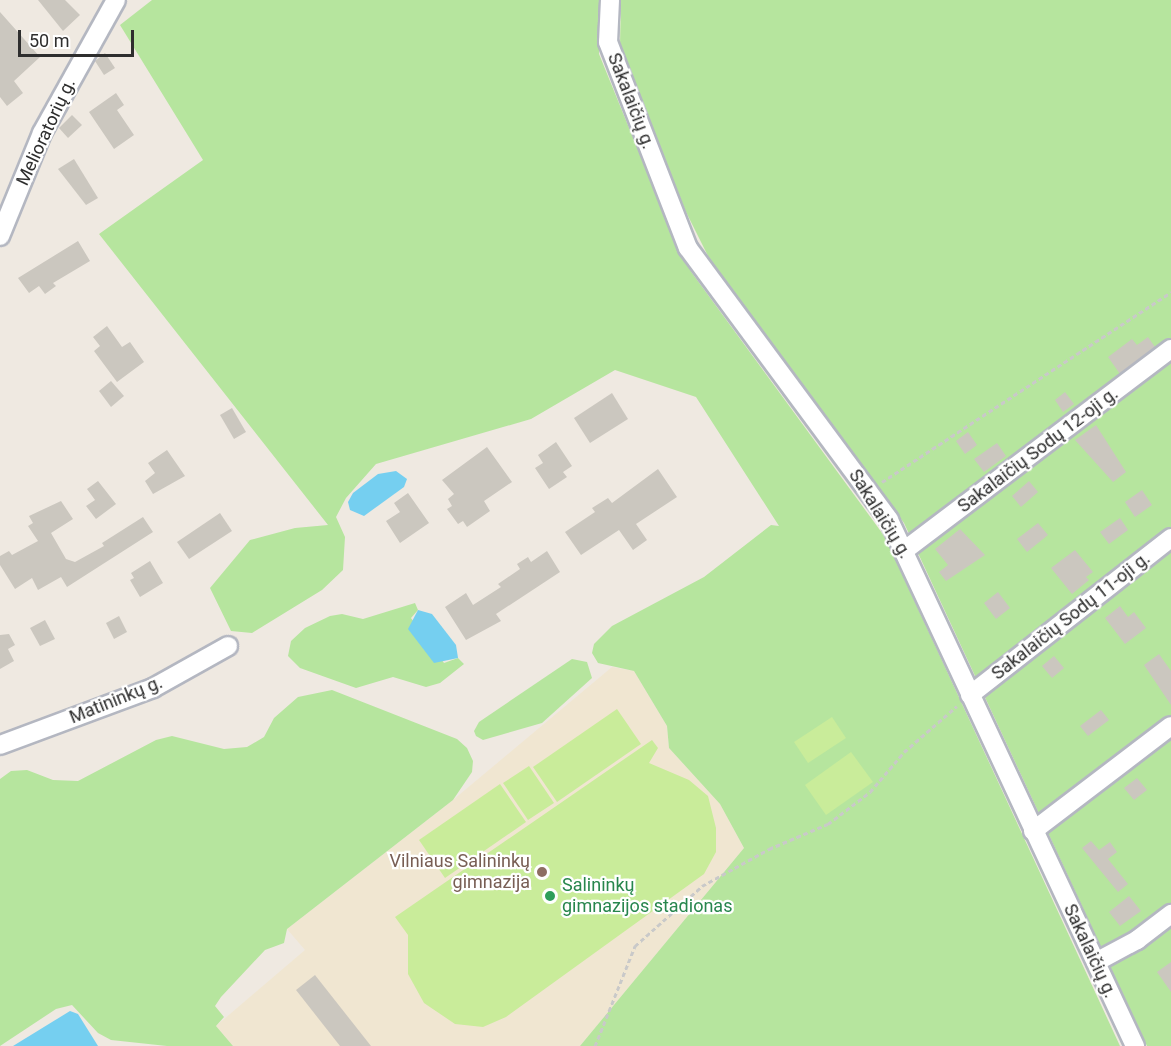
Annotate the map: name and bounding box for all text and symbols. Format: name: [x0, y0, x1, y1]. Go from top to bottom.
scale bar: [21, 18, 136, 56]
text: 50 m: [29, 30, 69, 51]
street label: Sakalaičių g.: [603, 50, 659, 152]
street label: Melioratorių g.: [12, 75, 80, 189]
street label: Sakalaičių Sodų 12-oji g.: [954, 383, 1122, 517]
street label: Sakalaičių g.: [844, 465, 916, 563]
street label: Sakalaičių Sodų 11-oji g.: [987, 547, 1155, 685]
street label: Matininkų g.: [66, 672, 166, 728]
place label: Vilniaus Salininkų gimnazija: [389, 851, 530, 894]
marker: Vilniaus Salininkų gimnazija: [535, 865, 549, 879]
place label: Salininkų gimnazijos stadionas: [562, 875, 732, 918]
marker: Salininkų gimnazijos stadionas: [543, 889, 557, 903]
street label: Sakalaičių g.: [1059, 901, 1121, 1001]

